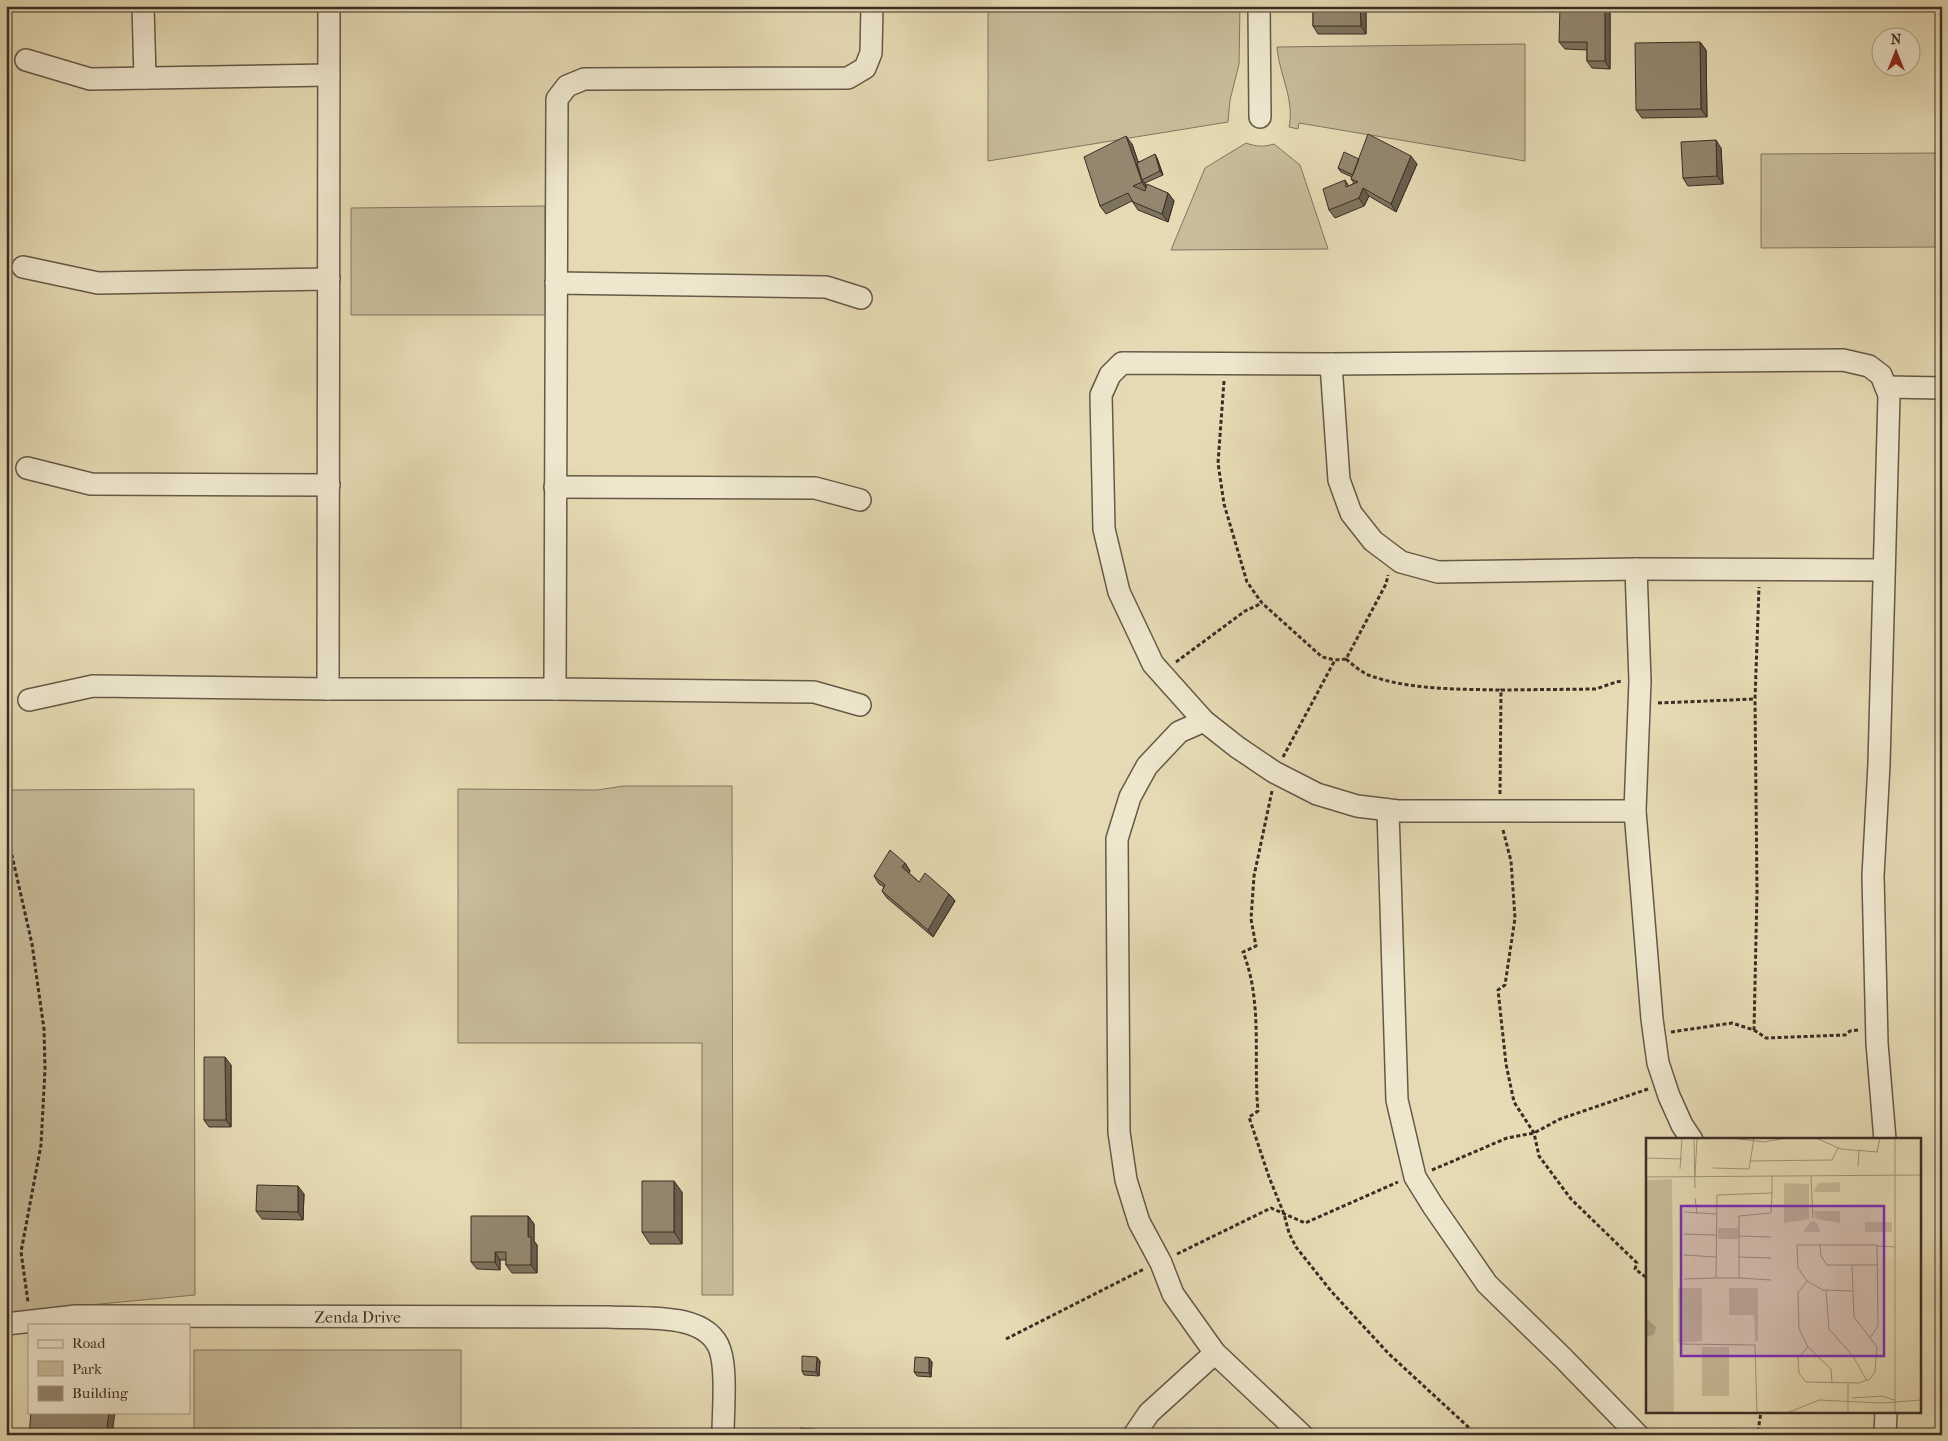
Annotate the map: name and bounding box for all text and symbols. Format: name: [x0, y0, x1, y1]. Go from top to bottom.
north arrow: [1870, 28, 1920, 78]
text: N: [1891, 31, 1902, 48]
inset map: [1646, 1138, 1920, 1414]
street label: Zenda Drive: [314, 1307, 401, 1326]
legend: [28, 1324, 190, 1414]
text: Road: [72, 1334, 106, 1352]
text: Park: [72, 1360, 102, 1378]
text: Building: [72, 1384, 129, 1402]

